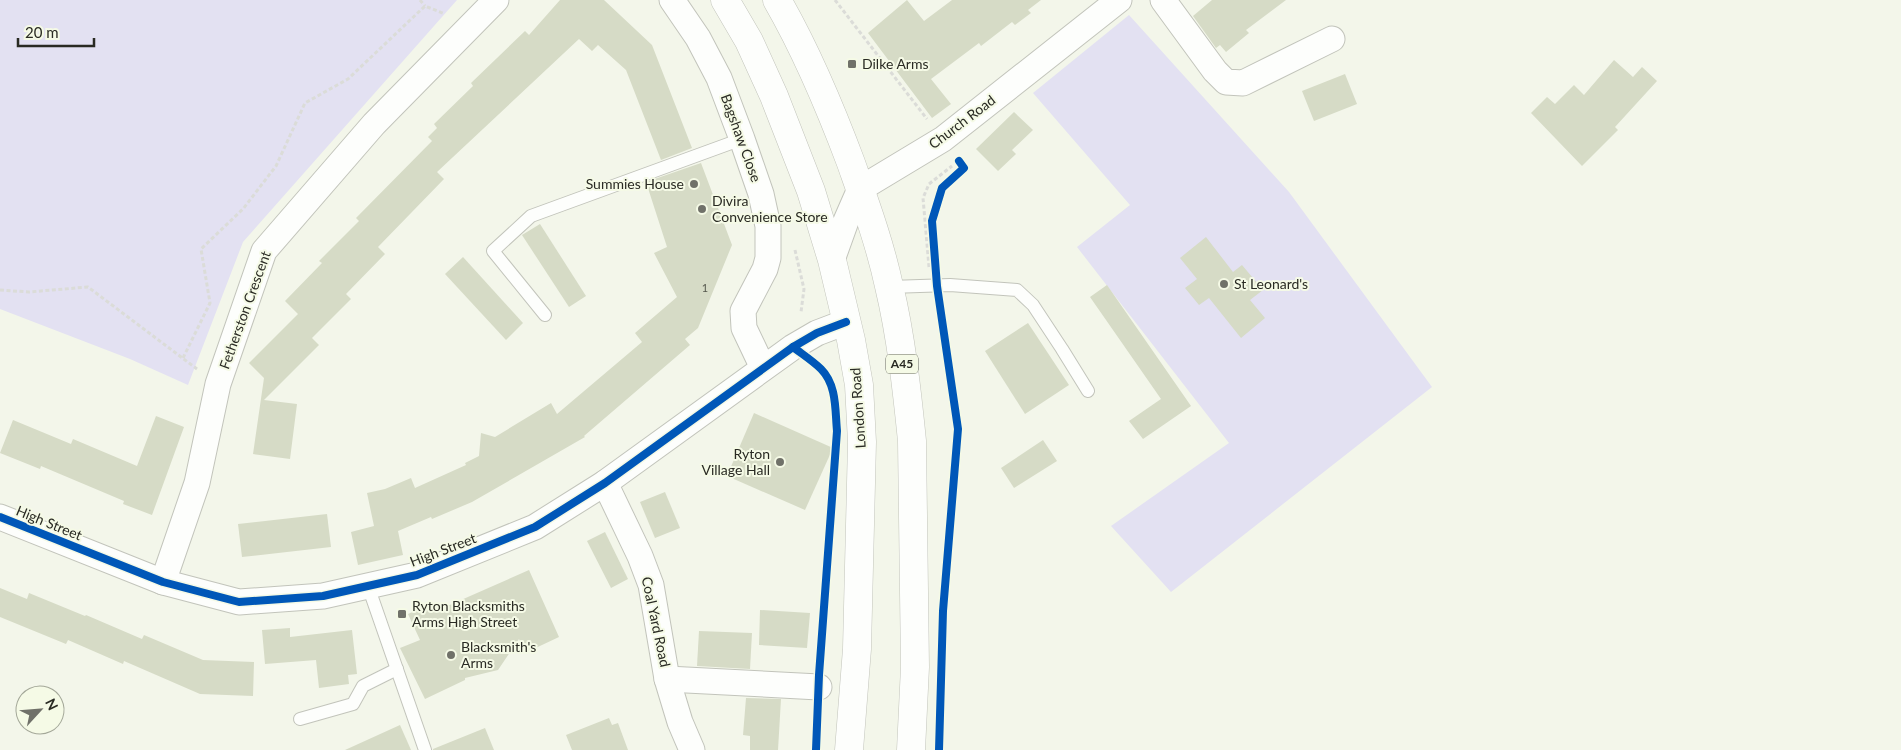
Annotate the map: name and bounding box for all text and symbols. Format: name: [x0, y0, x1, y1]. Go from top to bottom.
scale bar: [18, 15, 94, 47]
text: 20 m: [25, 23, 59, 41]
place label: Dilke Arms: [862, 55, 929, 72]
marker: Dilke Arms: [846, 58, 858, 70]
street label: Church Road: [925, 91, 998, 152]
street label: Bagshaw Close: [718, 92, 765, 184]
place label: Summies House: [586, 175, 684, 192]
marker: Summies House: [688, 178, 700, 190]
place label: Divira Convenience Store: [712, 192, 828, 225]
marker: Divira Convenience Store: [696, 203, 708, 215]
street label: Fetherston Crescent: [215, 248, 274, 371]
place label: St Leonard's: [1234, 275, 1308, 292]
marker: St Leonard's: [1218, 278, 1230, 290]
house number: 1: [702, 281, 708, 294]
road number: A45: [886, 354, 918, 374]
street label: London Road: [846, 367, 869, 449]
place label: Ryton Village Hall: [701, 445, 770, 478]
marker: Ryton Village Hall: [774, 456, 786, 468]
street label: High Street: [14, 502, 85, 543]
street label: High Street: [407, 529, 478, 570]
street label: Coal Yard Road: [639, 575, 674, 669]
place label: Ryton Blacksmiths Arms High Street: [412, 597, 525, 630]
marker: Ryton Blacksmiths Arms High Street: [396, 608, 408, 620]
place label: Blacksmith's Arms: [461, 638, 536, 671]
marker: Blacksmith's Arms: [445, 649, 457, 661]
north arrow: [15, 685, 65, 735]
text: N: [42, 696, 62, 713]

